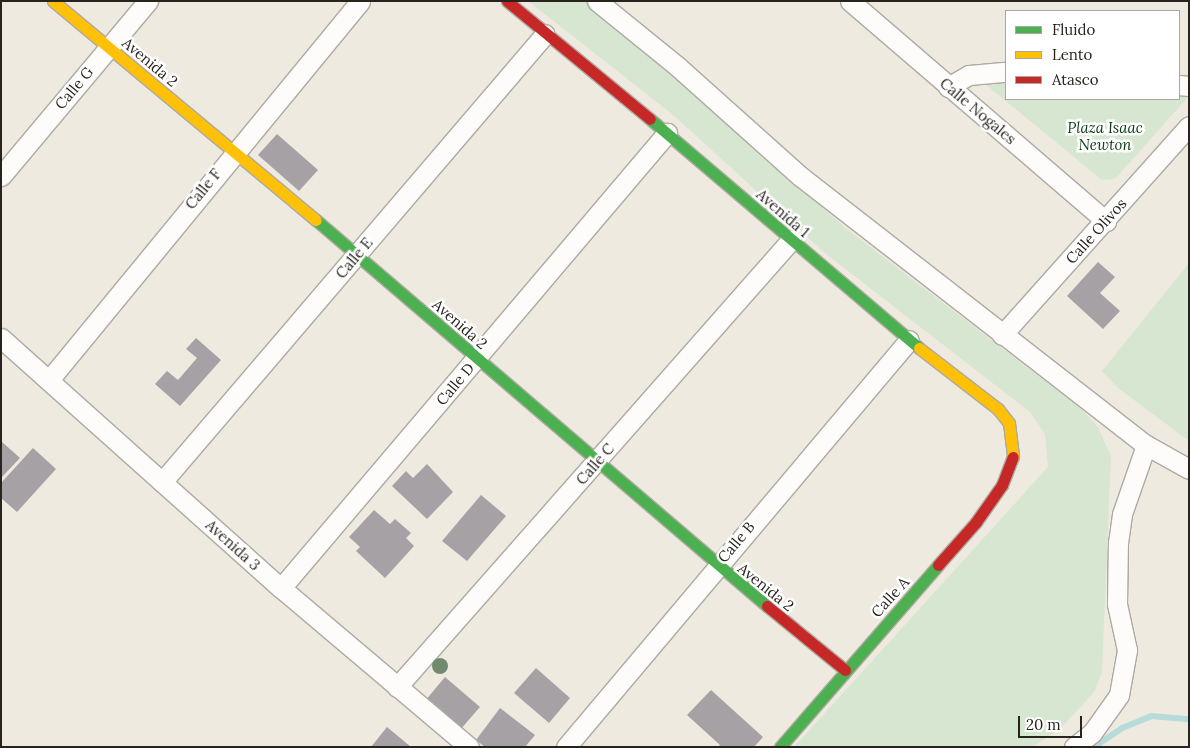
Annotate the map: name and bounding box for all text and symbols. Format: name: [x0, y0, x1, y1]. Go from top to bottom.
legend: [1005, 10, 1180, 100]
text: Fluido: [1052, 20, 1095, 39]
street label: Avenida 2: [119, 34, 181, 90]
text: Lento: [1052, 45, 1092, 64]
street label: Calle G: [51, 63, 97, 113]
text: Atasco: [1052, 70, 1098, 89]
street label: Calle Nogales: [936, 74, 1020, 148]
park label: Plaza Isaac Newton: [1067, 118, 1143, 153]
street label: Calle F: [181, 165, 225, 213]
street label: Avenida 1: [753, 185, 813, 241]
street label: Calle Olivos: [1062, 195, 1130, 267]
street label: Calle E: [332, 234, 376, 282]
street label: Avenida 2: [429, 295, 491, 353]
street label: Calle D: [432, 359, 478, 409]
street label: Calle C: [572, 440, 618, 488]
street label: Avenida 3: [202, 516, 264, 574]
street label: Calle B: [714, 518, 758, 566]
street label: Avenida 2: [734, 559, 798, 615]
street label: Calle A: [867, 573, 913, 621]
scale bar: [1020, 706, 1084, 738]
text: 20 m: [1026, 715, 1061, 734]

